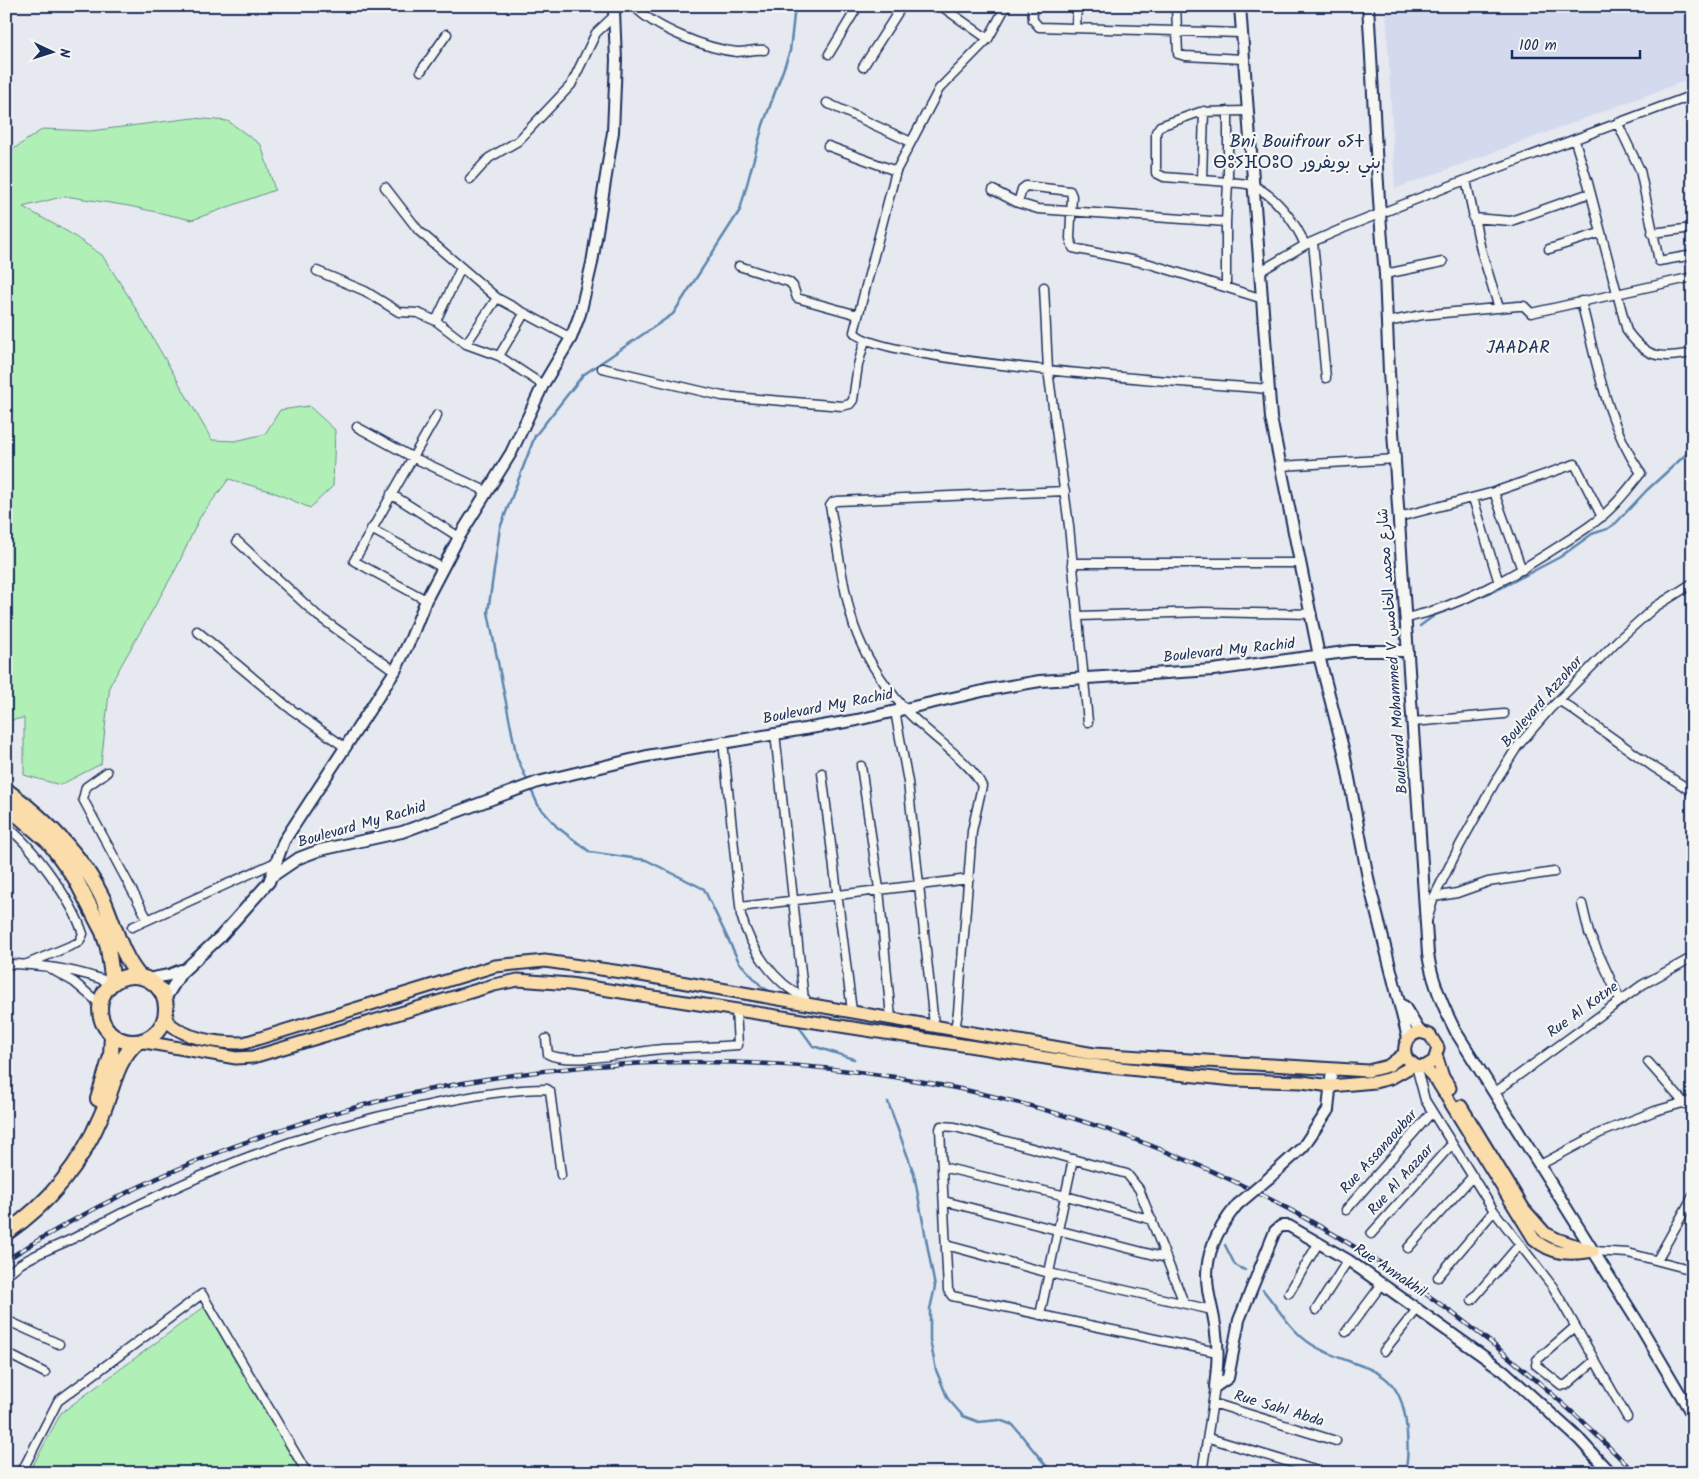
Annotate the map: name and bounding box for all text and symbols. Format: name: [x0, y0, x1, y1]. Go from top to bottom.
north arrow: [28, 28, 78, 78]
scale bar: [1512, 28, 1639, 60]
text: 100 m: [1519, 34, 1557, 58]
text: N: [53, 48, 75, 58]
district label: Bni Bouifrour ⴰⵢⵜ ⴱⵓⵢⴼⵔⵓⵔ بني بويفرور: [1213, 128, 1381, 178]
district label: JAADAR: [1486, 334, 1550, 363]
street label: Boulevard Mohammed V شارع محمد الخامس: [1371, 507, 1415, 795]
street label: Boulevard My Rachid: [1162, 632, 1297, 670]
street label: Boulevard Azzohor: [1495, 650, 1589, 753]
street label: Boulevard My Rachid: [761, 683, 896, 731]
street label: Boulevard My Rachid: [295, 795, 429, 855]
street label: Rue Al Kotne: [1542, 976, 1624, 1044]
street label: Rue Assanaoubar: [1334, 1104, 1424, 1200]
street label: Rue Al Aazaar: [1362, 1138, 1440, 1221]
street label: Rue Annakhil: [1349, 1238, 1431, 1304]
street label: Rue Sahl Abda: [1231, 1384, 1327, 1434]

